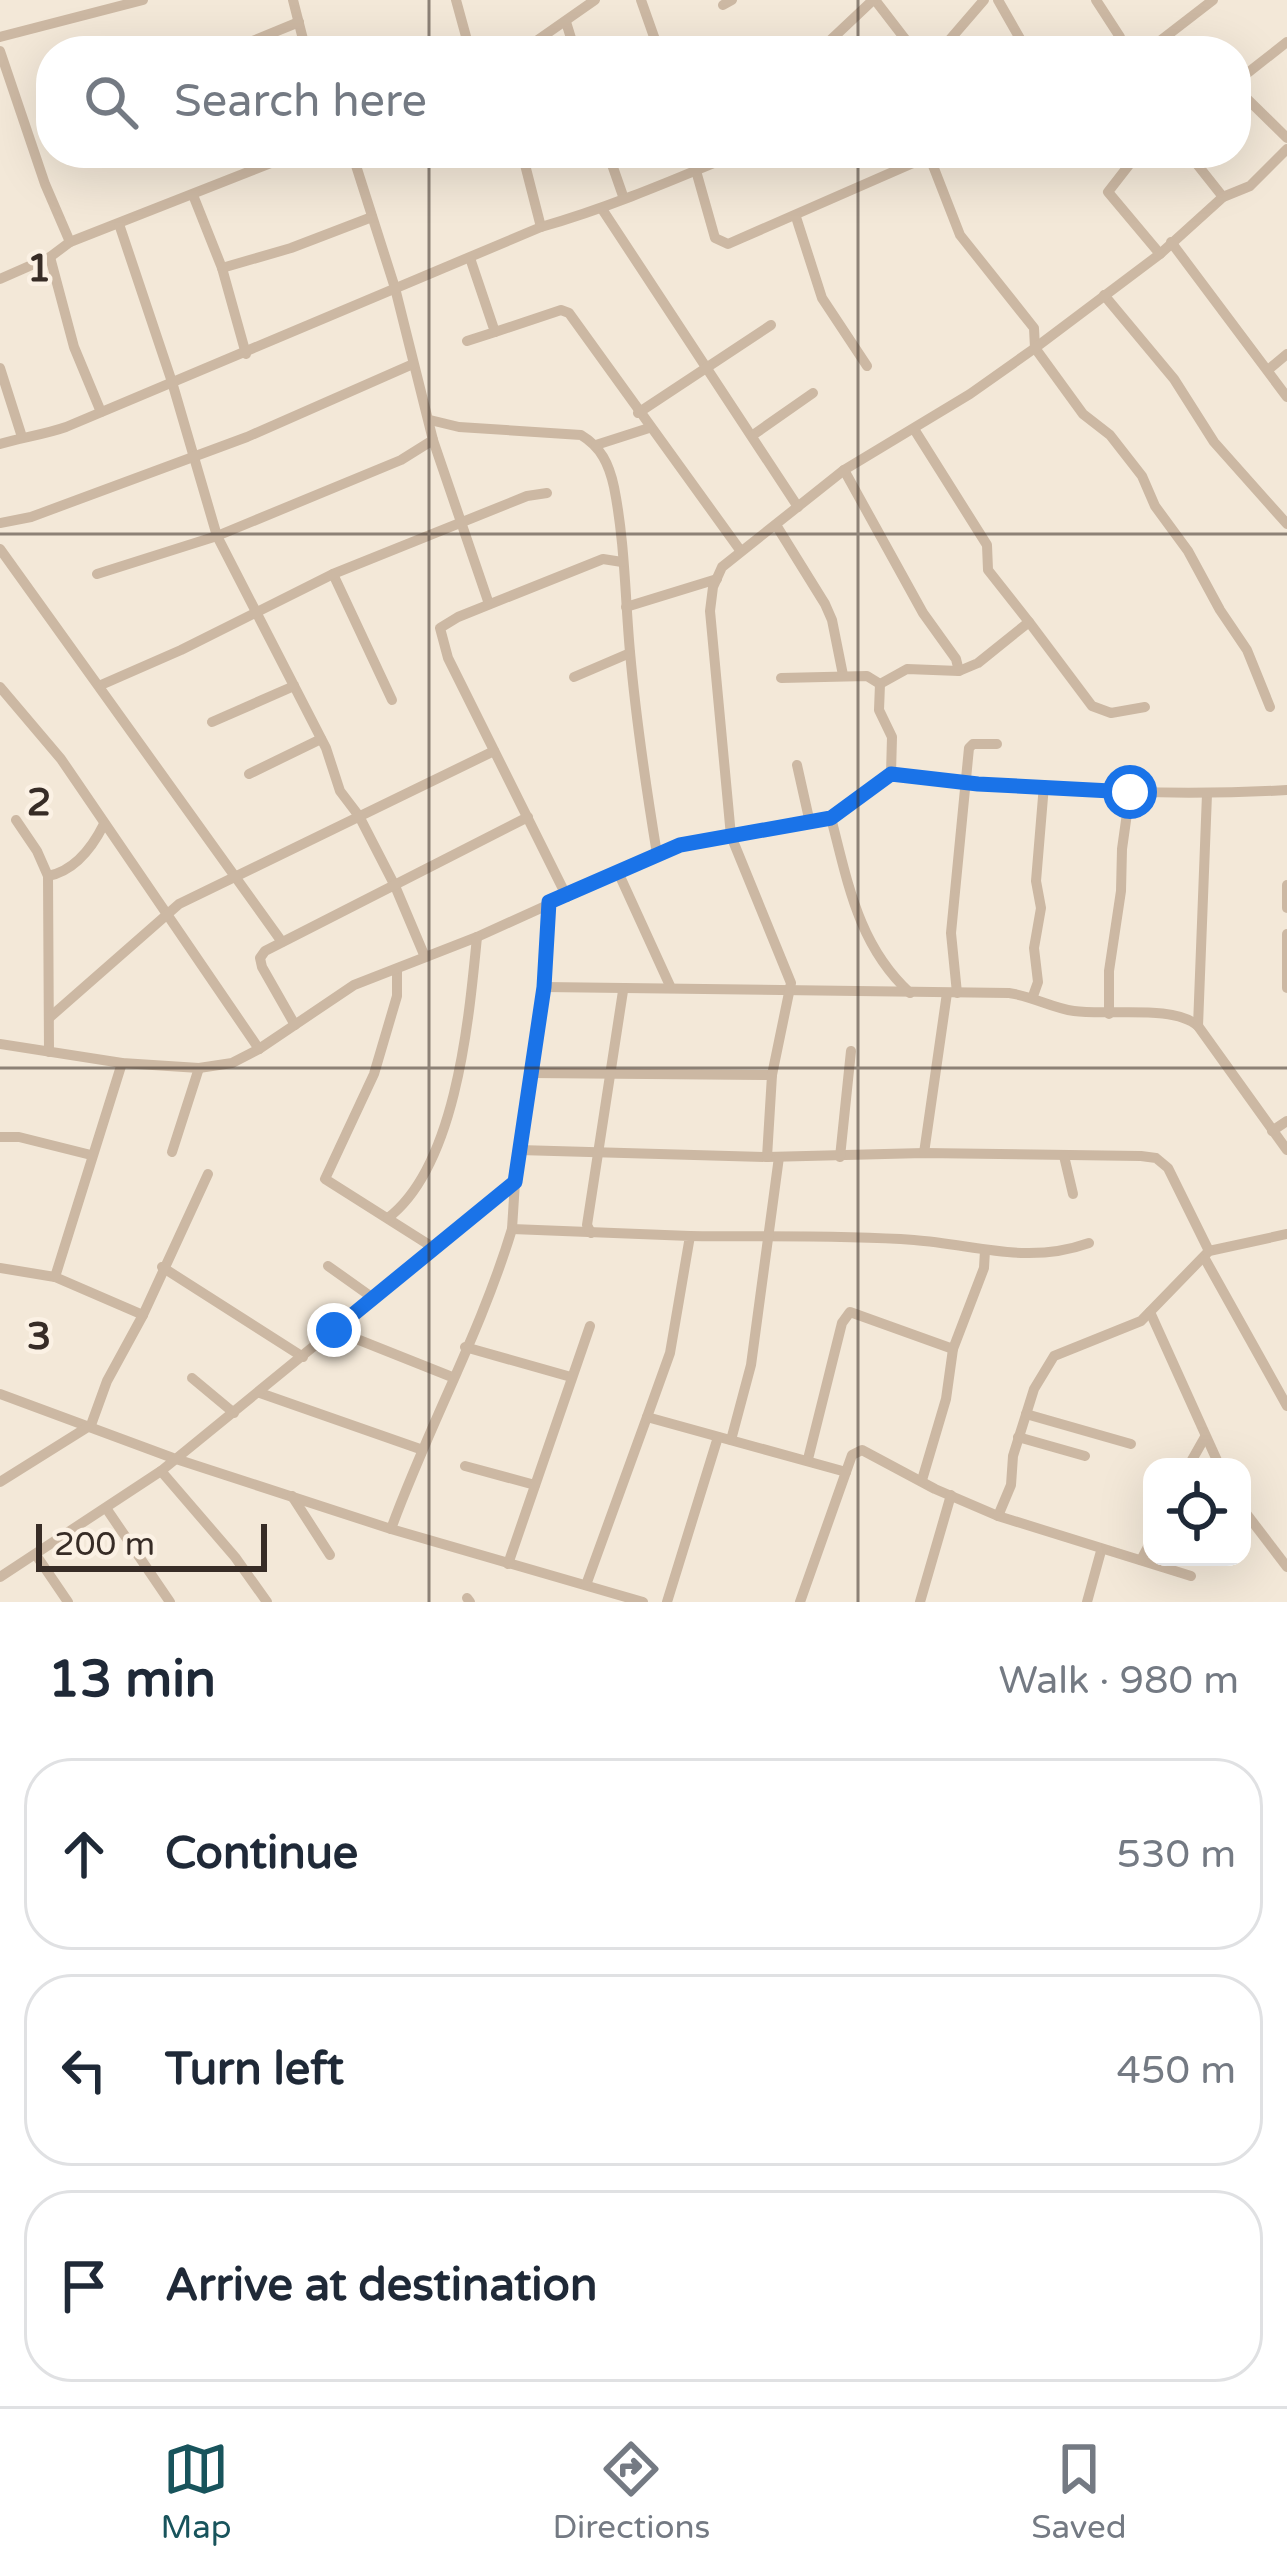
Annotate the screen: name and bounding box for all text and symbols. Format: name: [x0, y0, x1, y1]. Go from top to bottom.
search box: [36, 36, 1251, 168]
icon: search: [78, 69, 144, 135]
text: Search here: [174, 75, 427, 129]
text: 1: [27, 245, 51, 292]
route start: [1103, 765, 1157, 819]
text: 2: [27, 779, 51, 826]
route end: [307, 1303, 361, 1357]
text: 3: [27, 1313, 51, 1360]
map controls: [1143, 1458, 1251, 1566]
button: locate: [1143, 1458, 1251, 1566]
scale bar: [36, 1518, 267, 1571]
text: 200 m: [54, 1525, 155, 1564]
text: 13 min: [48, 1649, 216, 1711]
text: Walk · 980 m: [998, 1657, 1239, 1704]
icon: ahead: [51, 1821, 117, 1887]
text: Continue: [165, 1827, 358, 1881]
text: 530 m: [1117, 1831, 1236, 1878]
icon: left: [51, 2037, 117, 2103]
text: Turn left: [165, 2043, 344, 2097]
text: 450 m: [1117, 2047, 1236, 2094]
icon: arrive: [51, 2253, 117, 2319]
text: Arrive at destination: [165, 2259, 597, 2313]
tab: Map: [160, 2436, 232, 2547]
tab: Directions: [552, 2436, 710, 2547]
tab: Saved: [1031, 2436, 1127, 2547]

